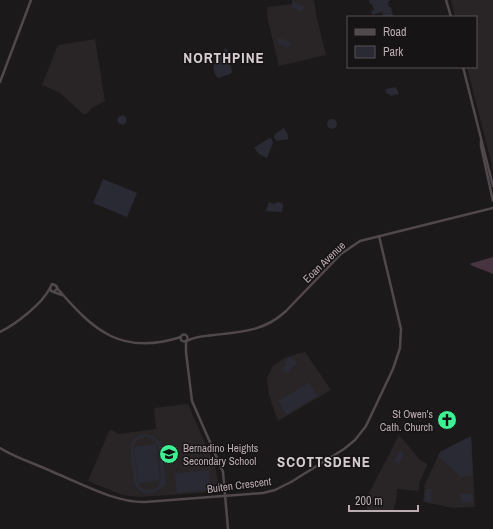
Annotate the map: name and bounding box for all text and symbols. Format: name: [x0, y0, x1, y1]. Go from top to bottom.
legend: [347, 16, 477, 68]
text: Road: [383, 24, 407, 40]
text: Park: [383, 44, 403, 60]
district label: NORTHPINE: [183, 47, 265, 68]
street label: Eoan Avenue: [300, 238, 348, 286]
place label: St Owen's Cath. Church: [380, 407, 433, 434]
church icon: St Owen's Cath. Church: [436, 409, 458, 431]
place label: Bernadino Heights Secondary School: [183, 441, 259, 468]
school or university icon: Bernadino Heights Secondary School: [158, 443, 180, 465]
district label: SCOTTSDENE: [277, 451, 371, 472]
street label: Buiten Crescent: [206, 474, 272, 496]
scale bar: [349, 487, 418, 513]
text: 200 m: [355, 493, 382, 509]

